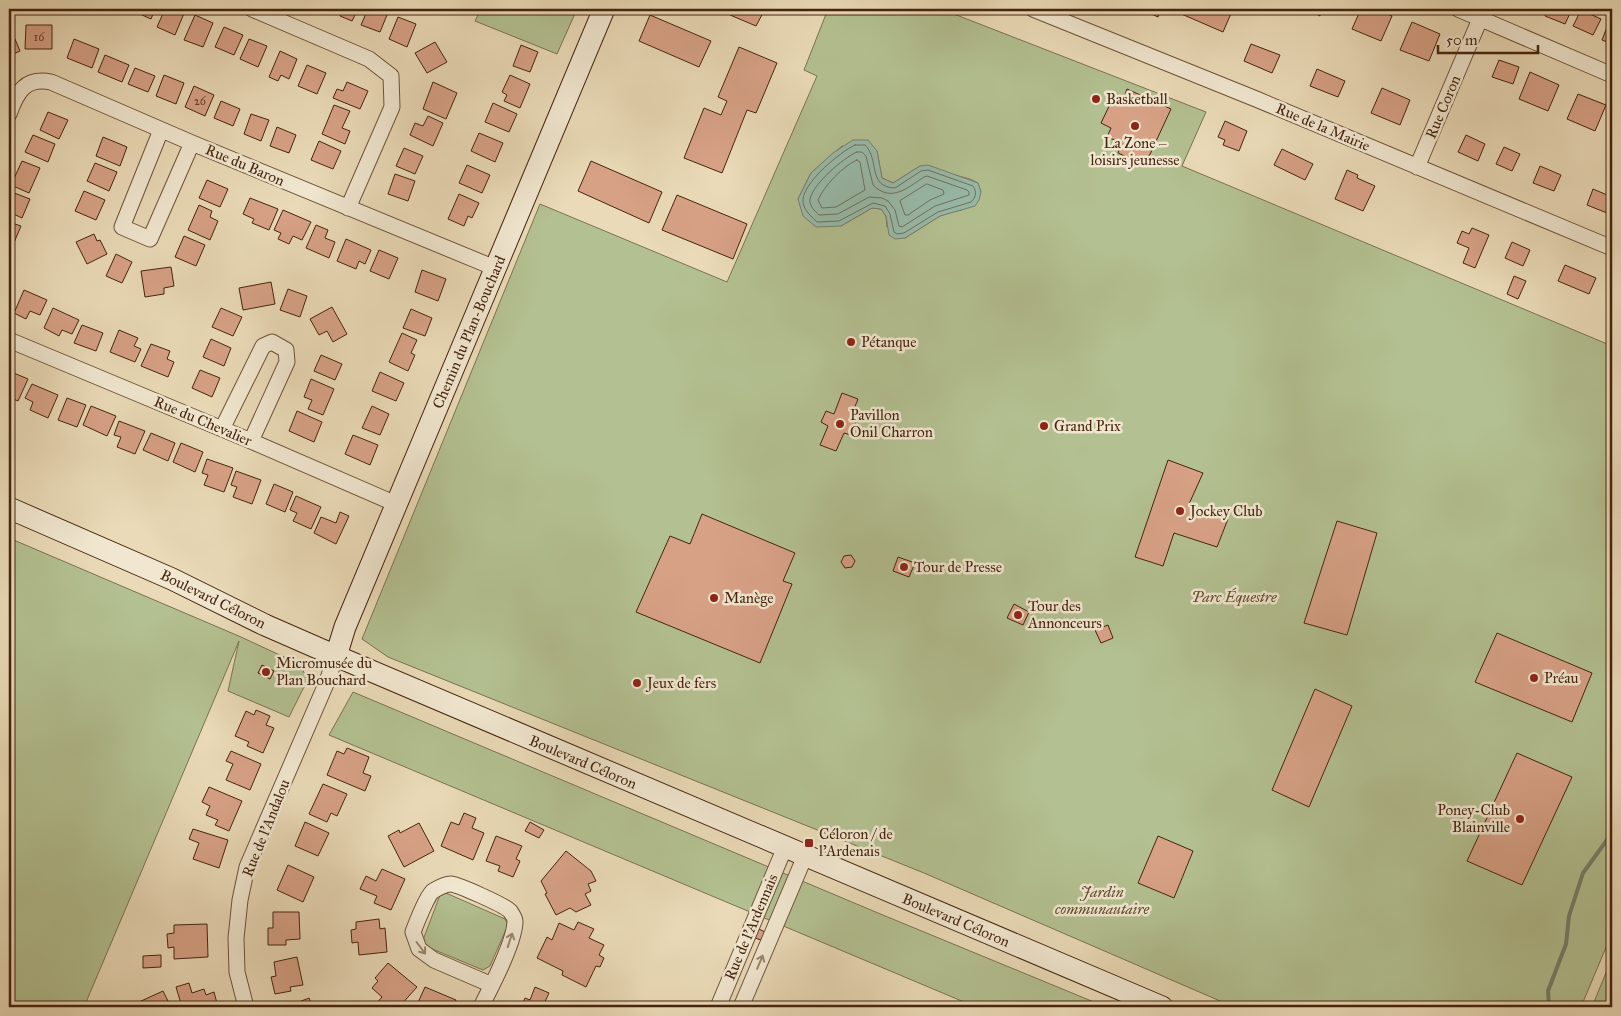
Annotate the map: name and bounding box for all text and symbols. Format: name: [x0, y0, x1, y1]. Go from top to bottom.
scale bar: [1438, 22, 1538, 54]
house number: 16: [34, 30, 45, 44]
text: 50 m: [1446, 31, 1478, 49]
street label: Rue Coron: [1422, 73, 1464, 141]
place label: Basketball: [1106, 90, 1169, 108]
marker: Basketball: [1090, 93, 1102, 105]
house number: 26: [194, 94, 207, 108]
street label: Rue de la Mairie: [1273, 99, 1373, 155]
marker: La Zone – loisirs jeunesse: [1129, 120, 1141, 132]
place label: La Zone – loisirs jeunesse: [1090, 134, 1180, 169]
street label: Rue du Baron: [203, 140, 287, 190]
street label: Chemin du Plan-Bouchard: [429, 252, 510, 411]
place label: Pétanque: [861, 333, 917, 352]
marker: Pétanque: [845, 336, 857, 348]
street label: Rue du Chevalier: [151, 392, 255, 450]
place label: Pavillon Onil Charron: [850, 406, 933, 441]
place label: Grand Prix: [1054, 417, 1121, 435]
marker: Pavillon Onil Charron: [834, 418, 846, 430]
marker: Grand Prix: [1038, 420, 1050, 432]
place label: Jockey Club: [1188, 502, 1263, 521]
marker: Jockey Club: [1174, 505, 1186, 517]
place label: Tour de Presse: [914, 558, 1002, 576]
marker: Tour de Presse: [898, 561, 910, 573]
street label: Boulevard Céloron: [157, 566, 269, 632]
park label: Parc Équestre: [1191, 587, 1277, 606]
place label: Manège: [724, 589, 773, 607]
marker: Manège: [708, 592, 720, 604]
place label: Tour des Annonceurs: [1027, 597, 1102, 632]
marker: Tour des Annonceurs: [1012, 609, 1024, 621]
place label: Micromusée du Plan Bouchard: [276, 654, 372, 689]
marker: Micromusée du Plan Bouchard: [260, 666, 272, 678]
place label: Préau: [1544, 669, 1579, 687]
marker: Préau: [1528, 672, 1540, 684]
place label: Jeux de fers: [645, 674, 716, 693]
marker: Jeux de fers: [631, 677, 643, 689]
street label: Boulevard Céloron: [527, 731, 639, 793]
street label: Rue de l'Andalou: [238, 777, 294, 879]
place label: Poney-Club Blainville: [1437, 801, 1510, 836]
marker: Poney-Club Blainville: [1514, 813, 1526, 825]
place label: Céloron / de l'Ardenais: [819, 825, 893, 860]
marker: Céloron / de l'Ardenais: [803, 837, 815, 849]
street label: Rue de l'Ardennais: [721, 871, 781, 983]
park label: Jardin communautaire: [1055, 883, 1149, 918]
street label: Boulevard Céloron: [900, 889, 1012, 951]
one-way arrow: [506, 932, 516, 948]
one-way arrow: [415, 941, 426, 954]
one-way arrow: [756, 955, 766, 970]

